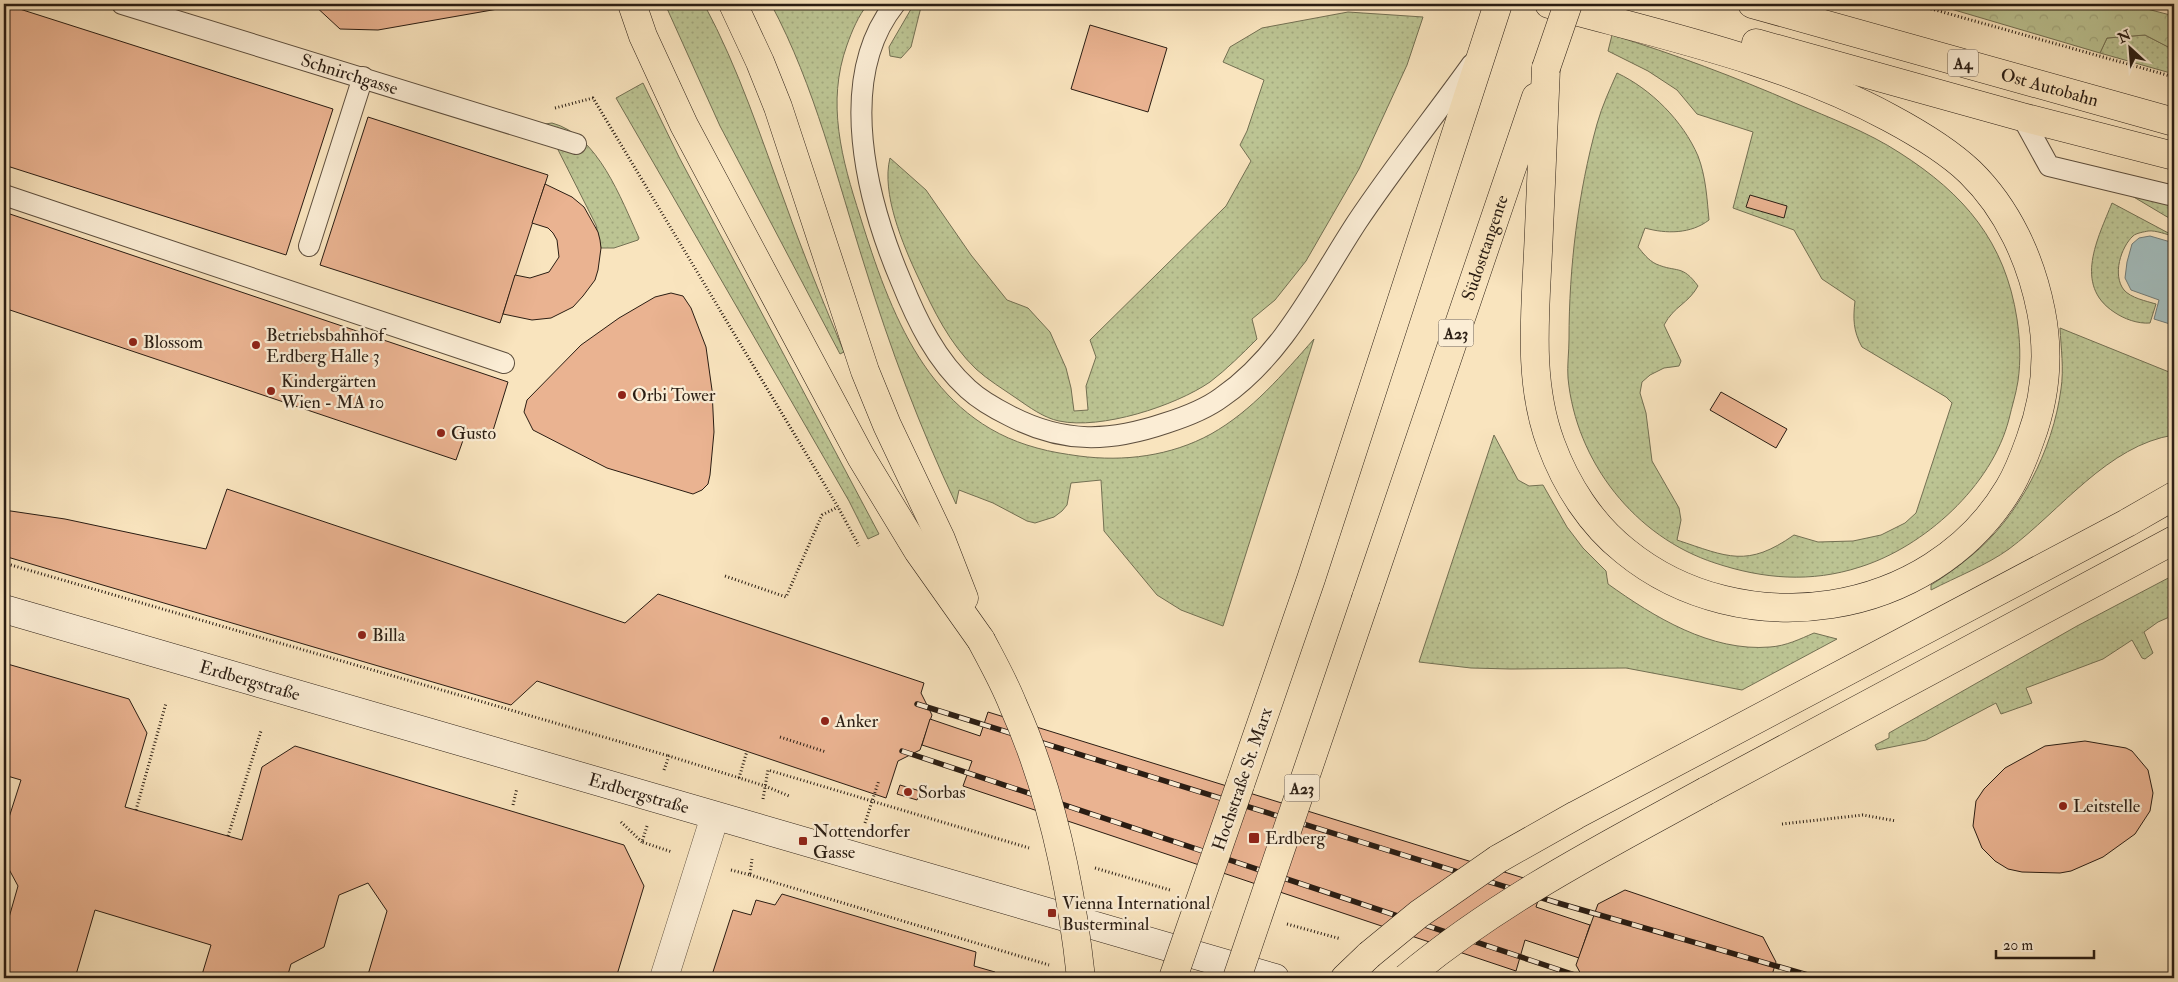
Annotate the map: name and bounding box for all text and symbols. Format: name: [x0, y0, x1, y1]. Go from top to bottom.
north arrow: [2106, 22, 2156, 72]
text: N: [2114, 26, 2134, 48]
street label: Schnirchgasse: [298, 49, 401, 101]
road number: A4: [1948, 49, 1978, 76]
street label: Ost Autobahn: [1998, 63, 2101, 112]
street label: Südosttangente: [1457, 191, 1514, 304]
road number: A23: [1438, 319, 1474, 346]
place label: Betriebsbahnhof Erdberg Halle 3: [266, 324, 387, 368]
place label: Blossom: [143, 331, 203, 354]
marker: Blossom: [127, 336, 139, 348]
marker: Betriebsbahnhof Erdberg Halle 3: [250, 339, 262, 351]
place label: Kindergärten Wien - MA 10: [280, 370, 384, 414]
place label: Orbi Tower: [632, 384, 716, 407]
marker: Kindergärten Wien - MA 10: [265, 385, 277, 397]
marker: Orbi Tower: [616, 389, 628, 401]
place label: Gusto: [451, 422, 496, 445]
marker: Gusto: [435, 427, 447, 439]
place label: Billa: [372, 624, 406, 647]
marker: Billa: [356, 629, 368, 641]
street label: Erdbergstraße: [197, 655, 303, 706]
street label: Hochstraße St. Marx: [1207, 705, 1278, 854]
place label: Anker: [834, 710, 879, 733]
marker: Anker: [819, 715, 831, 727]
street label: Erdbergstraße: [586, 768, 692, 819]
road number: A23: [1284, 774, 1320, 801]
place label: Sorbas: [918, 781, 966, 804]
marker: Sorbas: [902, 786, 914, 798]
place label: Leitstelle: [2073, 795, 2141, 818]
marker: Leitstelle: [2057, 800, 2069, 812]
place label: Nottendorfer Gasse: [813, 820, 910, 864]
place label: Erdberg: [1265, 827, 1326, 850]
marker: Erdberg: [1247, 831, 1261, 845]
marker: Nottendorfer Gasse: [797, 835, 809, 847]
place label: Vienna International Busterminal: [1062, 892, 1211, 936]
marker: Vienna International Busterminal: [1046, 907, 1058, 919]
scale bar: [1996, 927, 2093, 959]
text: 20 m: [2003, 936, 2033, 955]

